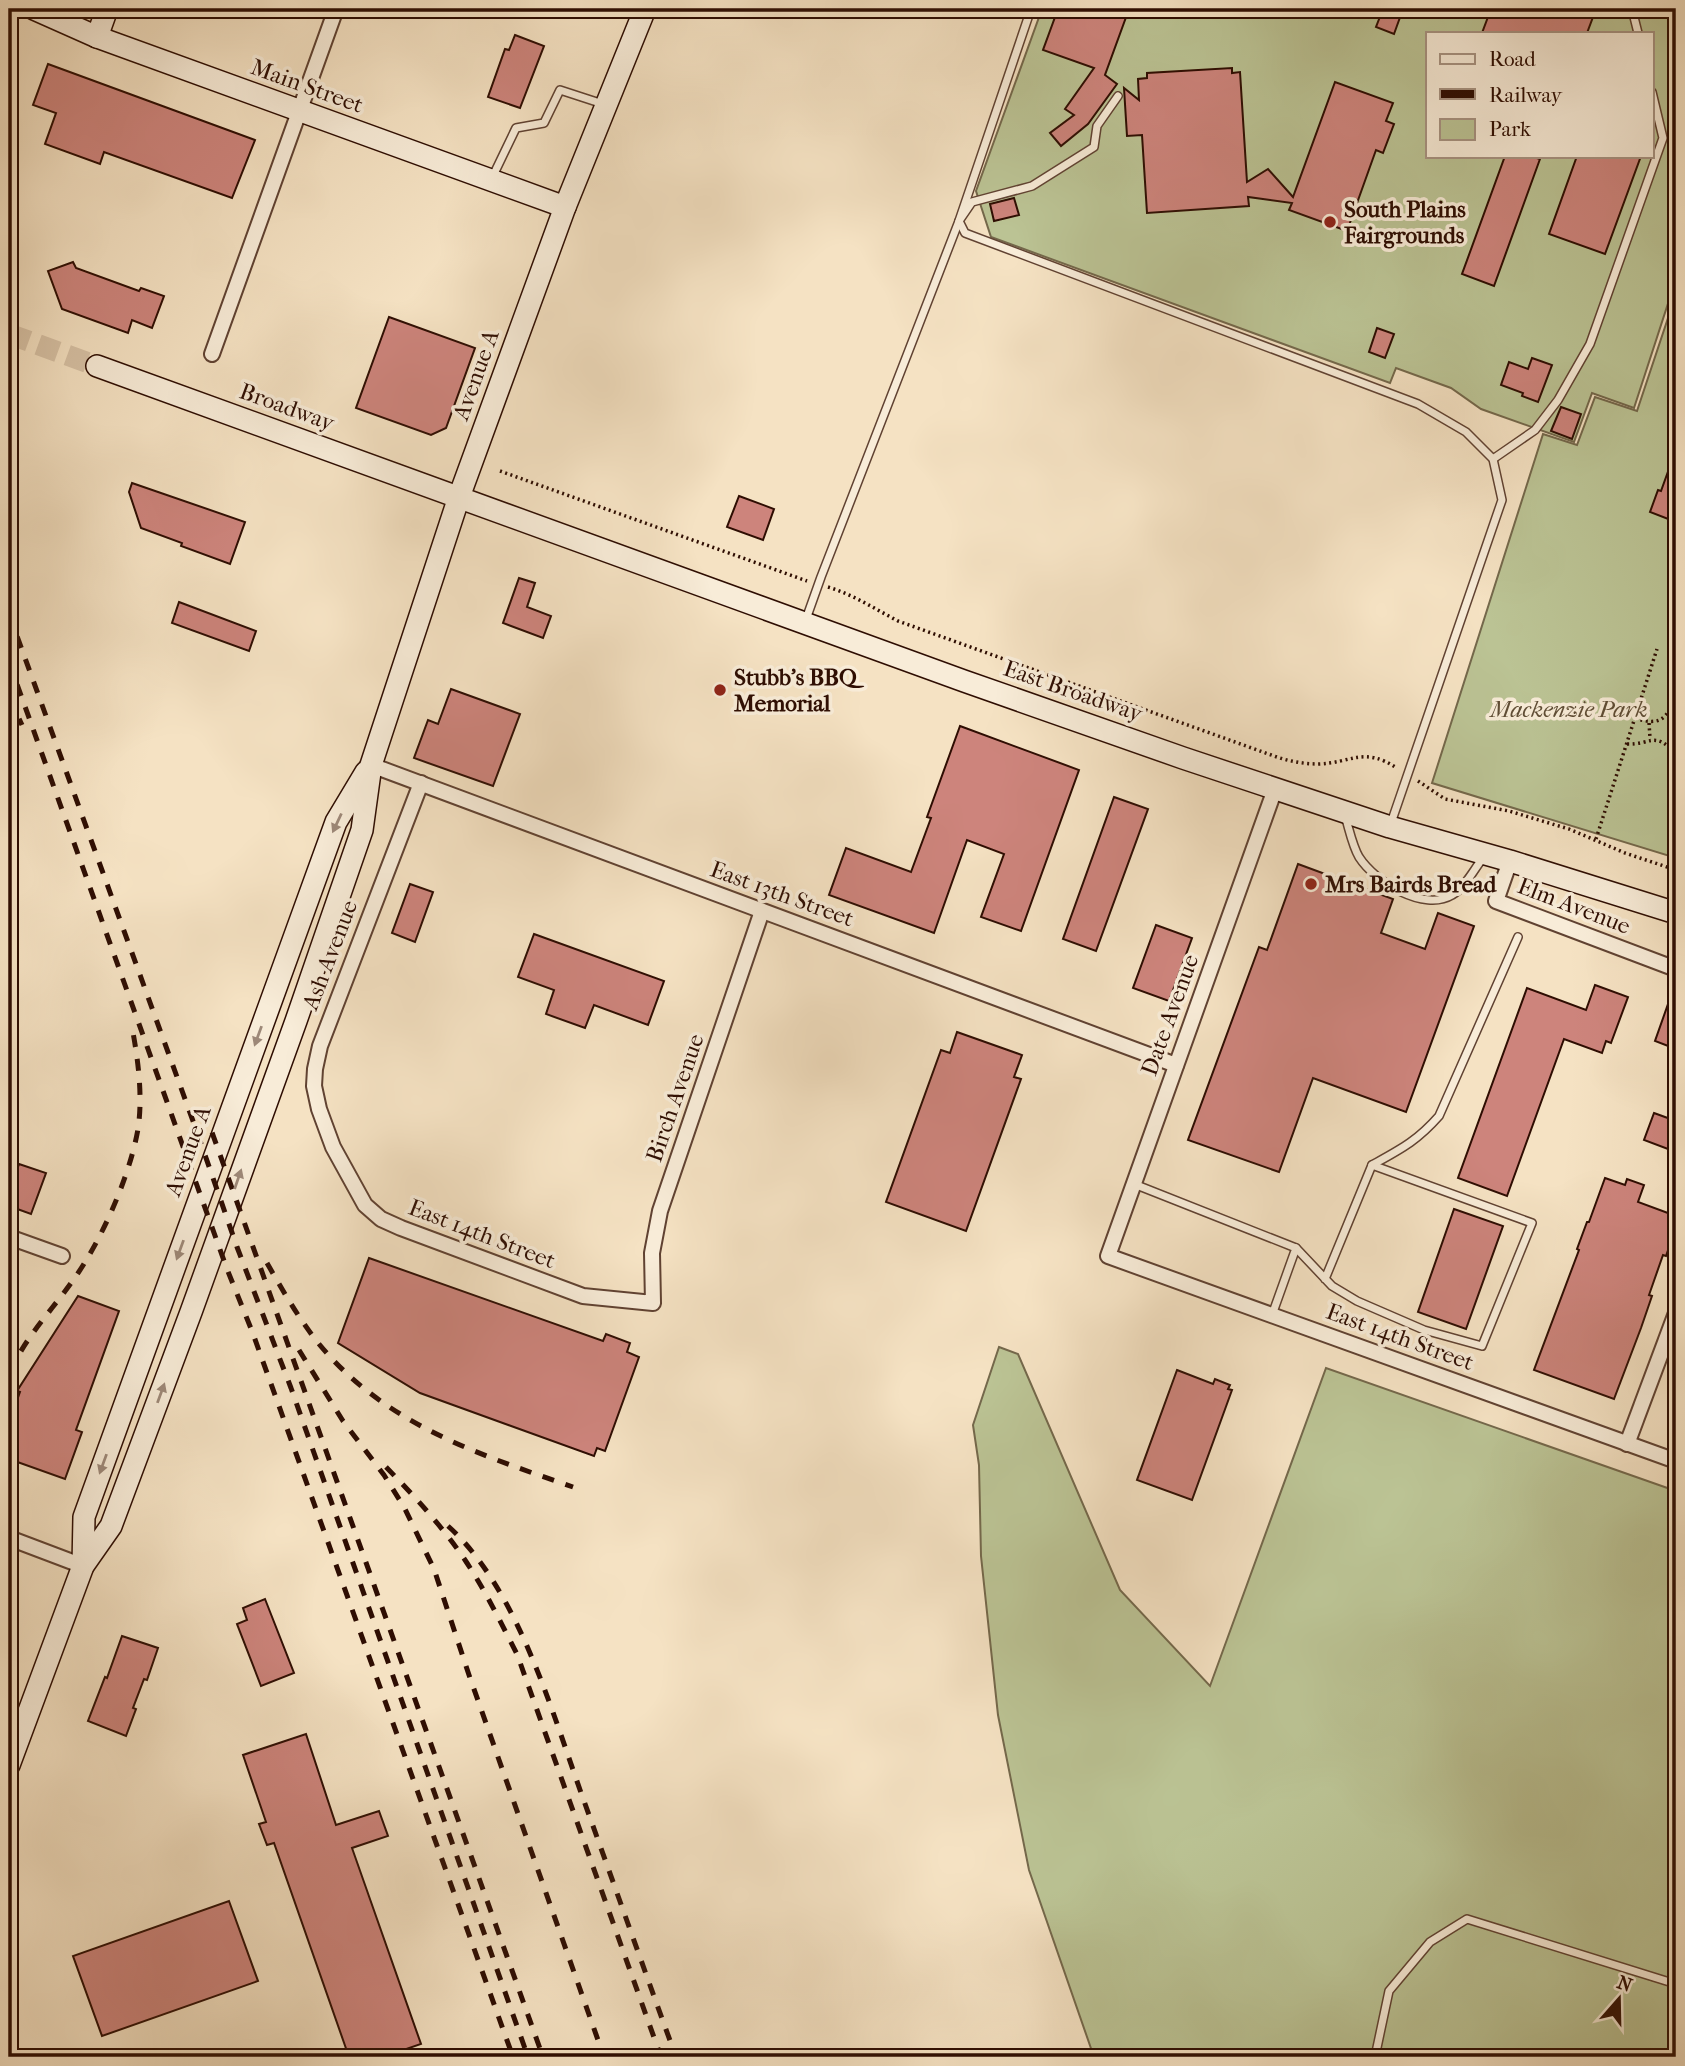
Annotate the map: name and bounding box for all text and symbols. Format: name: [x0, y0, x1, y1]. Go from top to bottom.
legend: [1426, 32, 1654, 158]
text: Road: [1489, 47, 1536, 71]
street label: Main Street: [247, 53, 367, 119]
text: Railway: [1489, 83, 1563, 107]
text: Park: [1489, 117, 1531, 141]
place label: South Plains Fairgrounds: [1343, 196, 1466, 249]
marker: South Plains Fairgrounds: [1322, 214, 1338, 230]
street label: Avenue A: [447, 325, 505, 425]
street label: Broadway: [236, 377, 339, 437]
street label: East Broadway: [1000, 655, 1147, 728]
place label: Stubb's BBQ Memorial: [734, 664, 865, 717]
marker: Stubb's BBQ Memorial: [712, 682, 728, 698]
park label: Mackenzie Park: [1488, 696, 1648, 723]
one-way arrow: [331, 813, 342, 833]
street label: East 13th Street: [707, 856, 857, 932]
place label: Mrs Bairds Bread: [1325, 871, 1498, 898]
street label: Elm Avenue: [1514, 872, 1634, 940]
marker: Mrs Bairds Bread: [1303, 876, 1319, 892]
street label: Ash Avenue: [296, 896, 363, 1015]
street label: Date Avenue: [1136, 951, 1204, 1079]
one-way arrow: [252, 1026, 263, 1047]
street label: Birch Avenue: [640, 1030, 710, 1166]
street label: Avenue A: [159, 1101, 217, 1201]
one-way arrow: [233, 1168, 244, 1189]
street label: East 14th Street: [405, 1194, 559, 1274]
one-way arrow: [174, 1240, 185, 1261]
street label: East 14th Street: [1323, 1298, 1477, 1376]
one-way arrow: [156, 1382, 167, 1403]
one-way arrow: [97, 1454, 108, 1475]
north arrow: [1584, 1965, 1654, 2035]
text: N: [1614, 1971, 1636, 1997]

